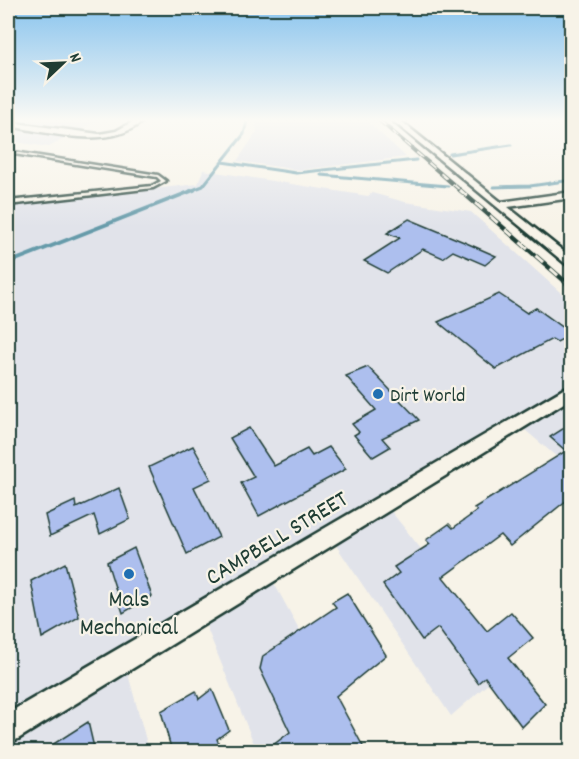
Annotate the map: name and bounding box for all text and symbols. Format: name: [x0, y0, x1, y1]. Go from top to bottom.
north arrow: [33, 33, 93, 93]
text: N: [62, 50, 87, 66]
place label: Dirt World: [390, 383, 465, 411]
marker: Dirt World: [371, 387, 385, 401]
street label: CAMPBELL STREET: [200, 483, 355, 595]
marker: Mals Mechanical: [122, 567, 136, 581]
place label: Mals Mechanical: [80, 584, 179, 646]

